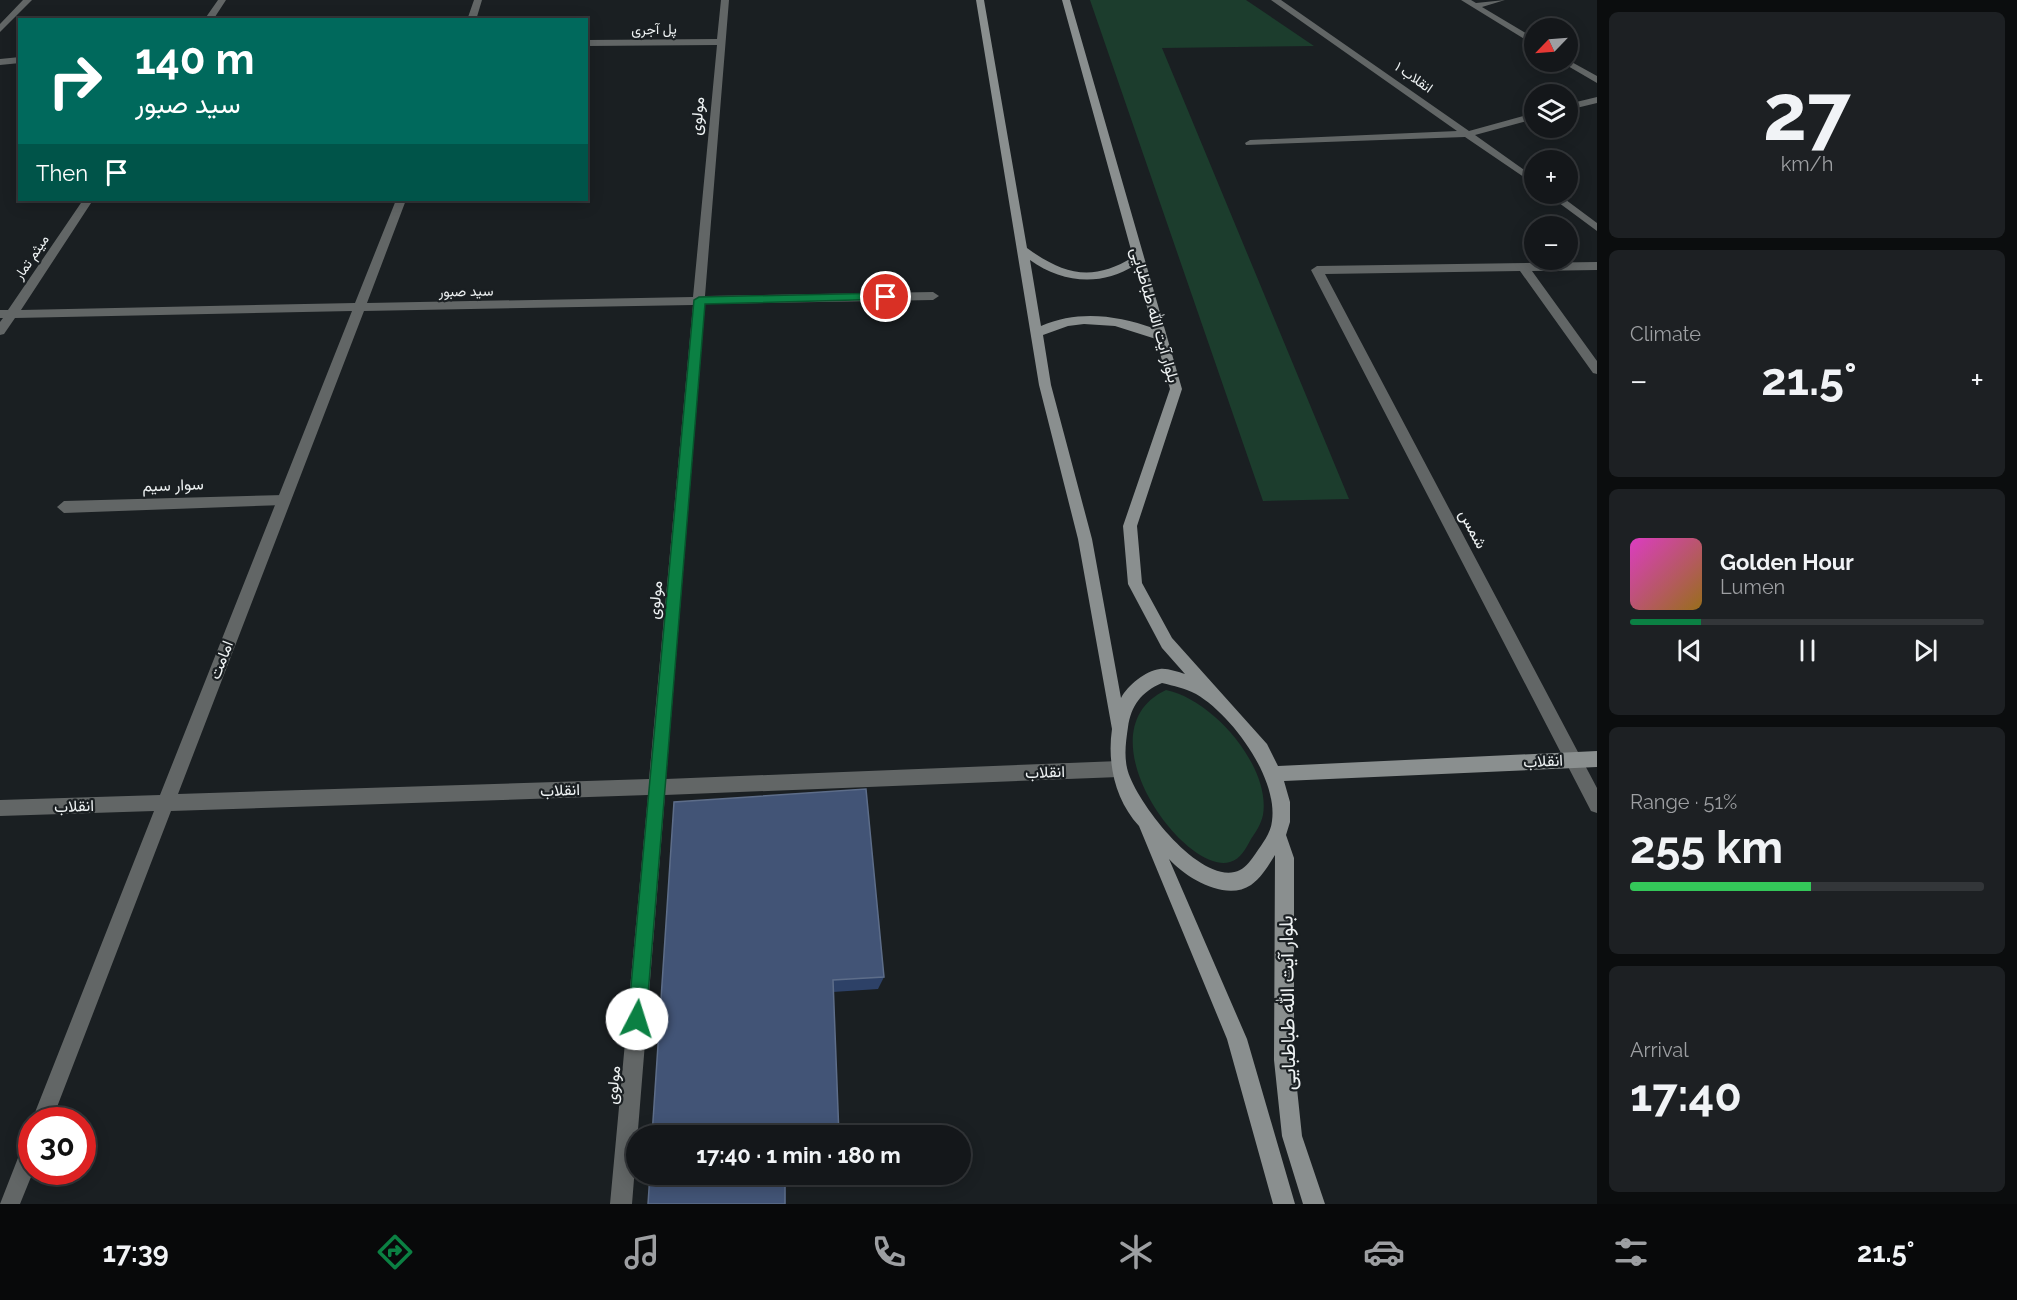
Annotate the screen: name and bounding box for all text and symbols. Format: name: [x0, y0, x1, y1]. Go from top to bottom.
north arrow: [1524, 18, 1578, 72]
map controls: [1524, 18, 1578, 270]
street label: پل آجری: [631, 21, 677, 39]
text: 140 m: [135, 35, 255, 84]
icon: right: [36, 42, 114, 120]
street label: انقلاب ۱: [1391, 58, 1436, 97]
text: 27: [1763, 67, 1851, 158]
button: layers: [1524, 84, 1578, 138]
text: سید صبور: [135, 88, 241, 119]
street label: مولوی: [686, 96, 709, 136]
button: +: [1524, 150, 1578, 204]
text: km/h: [1781, 152, 1833, 176]
icon: arrive: [100, 156, 133, 189]
text: Then: [36, 160, 88, 186]
button: −: [1524, 216, 1578, 270]
street label: میثم تمار: [10, 231, 53, 284]
street label: بلوار آیت الله طباطبایی: [1126, 245, 1183, 385]
pin: [860, 271, 911, 322]
icon: arrive: [869, 280, 902, 313]
street label: سید صبور: [438, 283, 494, 300]
text: Climate: [1630, 322, 1701, 346]
text: 21.5°: [1761, 353, 1857, 406]
text: −: [1630, 361, 1648, 400]
text: +: [1970, 361, 1984, 400]
street label: سوار سیم: [142, 474, 204, 497]
street label: شمس: [1454, 506, 1491, 552]
text: Golden Hour: [1720, 549, 1854, 575]
text: Lumen: [1720, 575, 1785, 599]
street label: مولوی: [644, 580, 667, 620]
icon: previous: [1673, 634, 1706, 667]
icon: pause: [1791, 634, 1824, 667]
icon: next: [1909, 634, 1942, 667]
street label: امامت: [205, 638, 237, 682]
street label: انقلاب: [1523, 750, 1563, 772]
street label: انقلاب: [1025, 762, 1065, 782]
street label: انقلاب: [540, 780, 580, 800]
text: Range · 51%: [1630, 790, 1737, 814]
street label: انقلاب: [54, 796, 94, 816]
text: 255 km: [1630, 821, 1783, 874]
street label: بلوار آیت الله طباطبایی: [1273, 915, 1302, 1091]
position arrow: [605, 987, 669, 1051]
text: Arrival: [1630, 1038, 1689, 1062]
street label: مولوی: [602, 1065, 625, 1105]
text: 17:40: [1630, 1069, 1742, 1122]
speed limit sign: 30: [18, 1107, 96, 1185]
text: 17:40 · 1 min · 180 m: [696, 1142, 901, 1168]
icon: directions: [374, 1231, 416, 1273]
icon: music: [621, 1231, 663, 1273]
icon: phone: [868, 1231, 910, 1273]
icon: climate: [1115, 1231, 1157, 1273]
icon: car: [1363, 1231, 1405, 1273]
icon: filters: [1610, 1231, 1652, 1273]
text: 17:39: [103, 1237, 169, 1268]
text: 21.5°: [1857, 1237, 1914, 1268]

